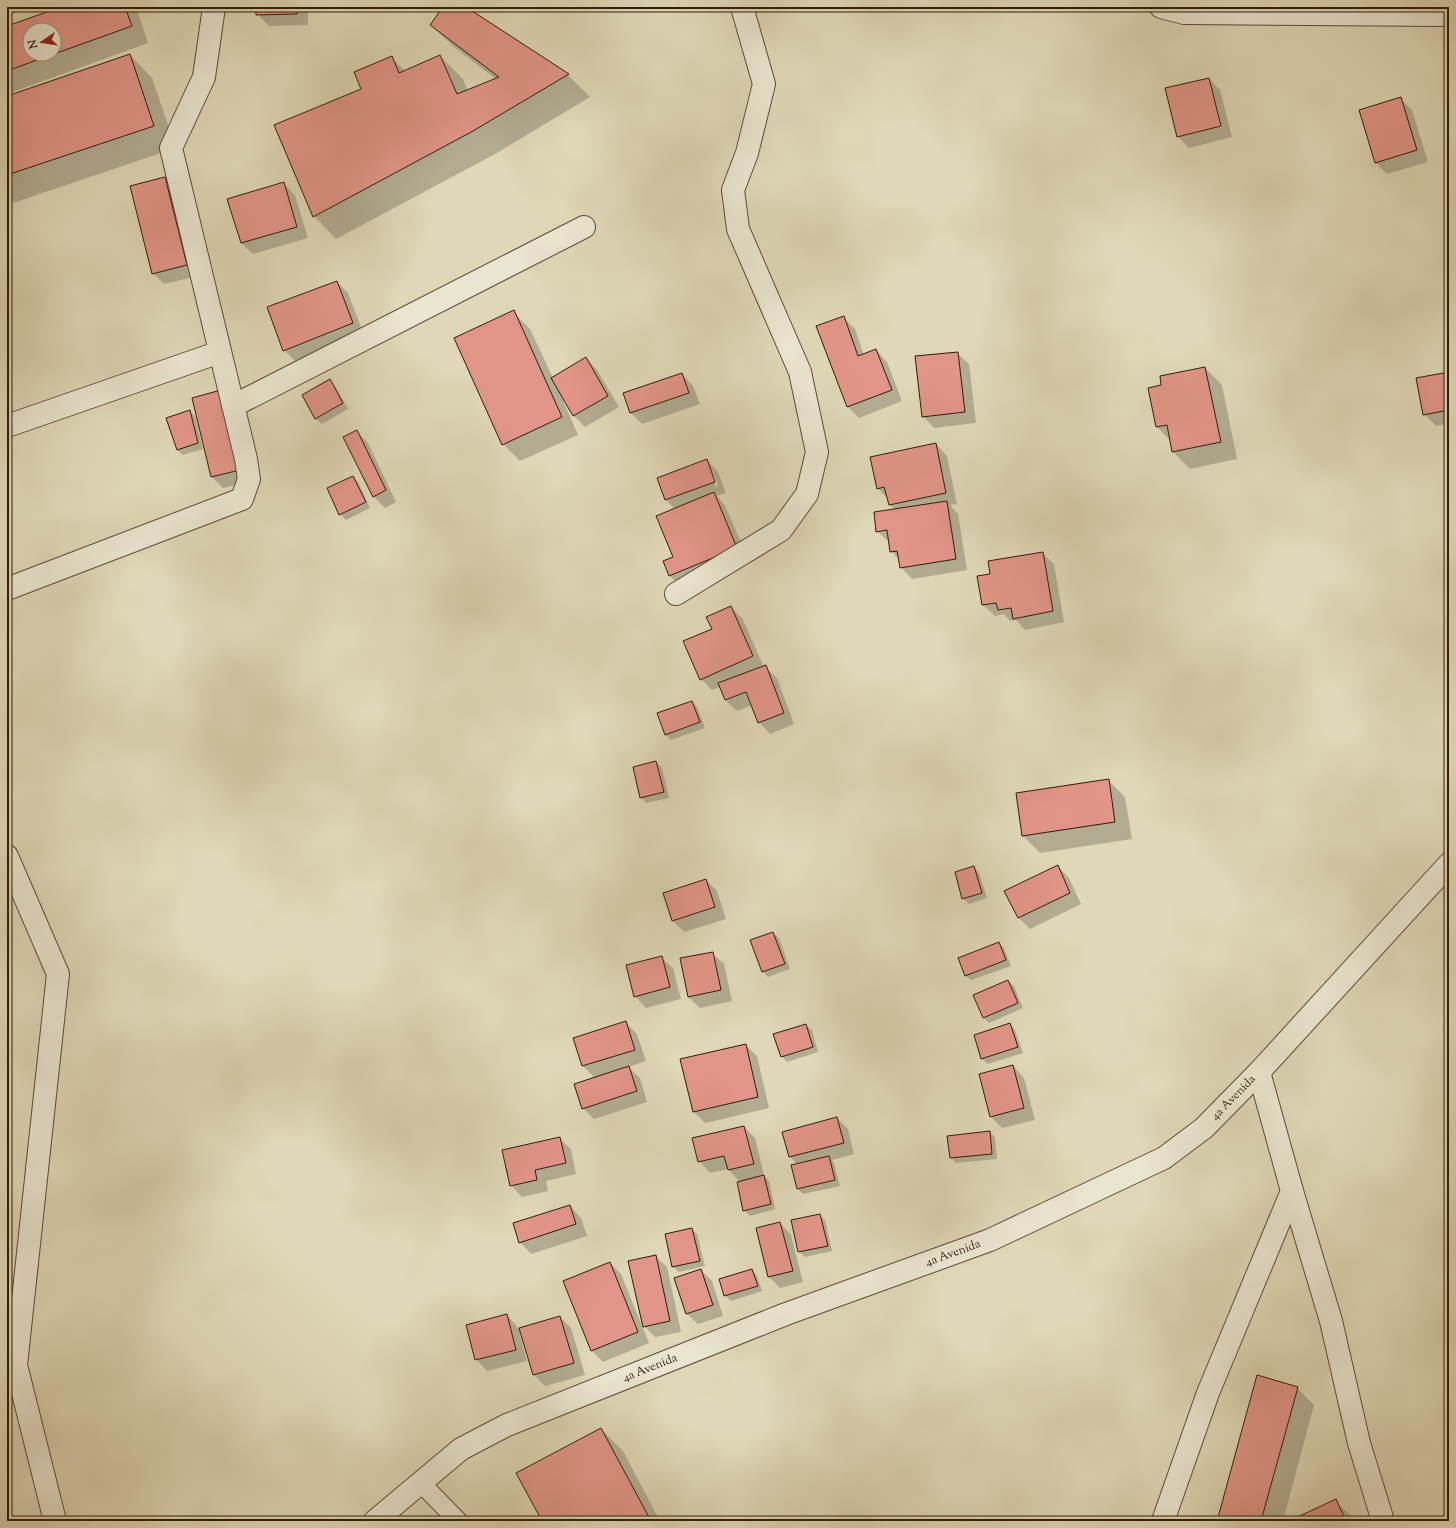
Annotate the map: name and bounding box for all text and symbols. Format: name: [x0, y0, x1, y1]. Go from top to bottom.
north arrow: [22, 22, 62, 62]
text: N: [24, 38, 42, 51]
street label: 4a Avenida: [1207, 1071, 1261, 1125]
street label: 4a Avenida: [923, 1235, 984, 1272]
street label: 4a Avenida: [620, 1349, 681, 1387]

